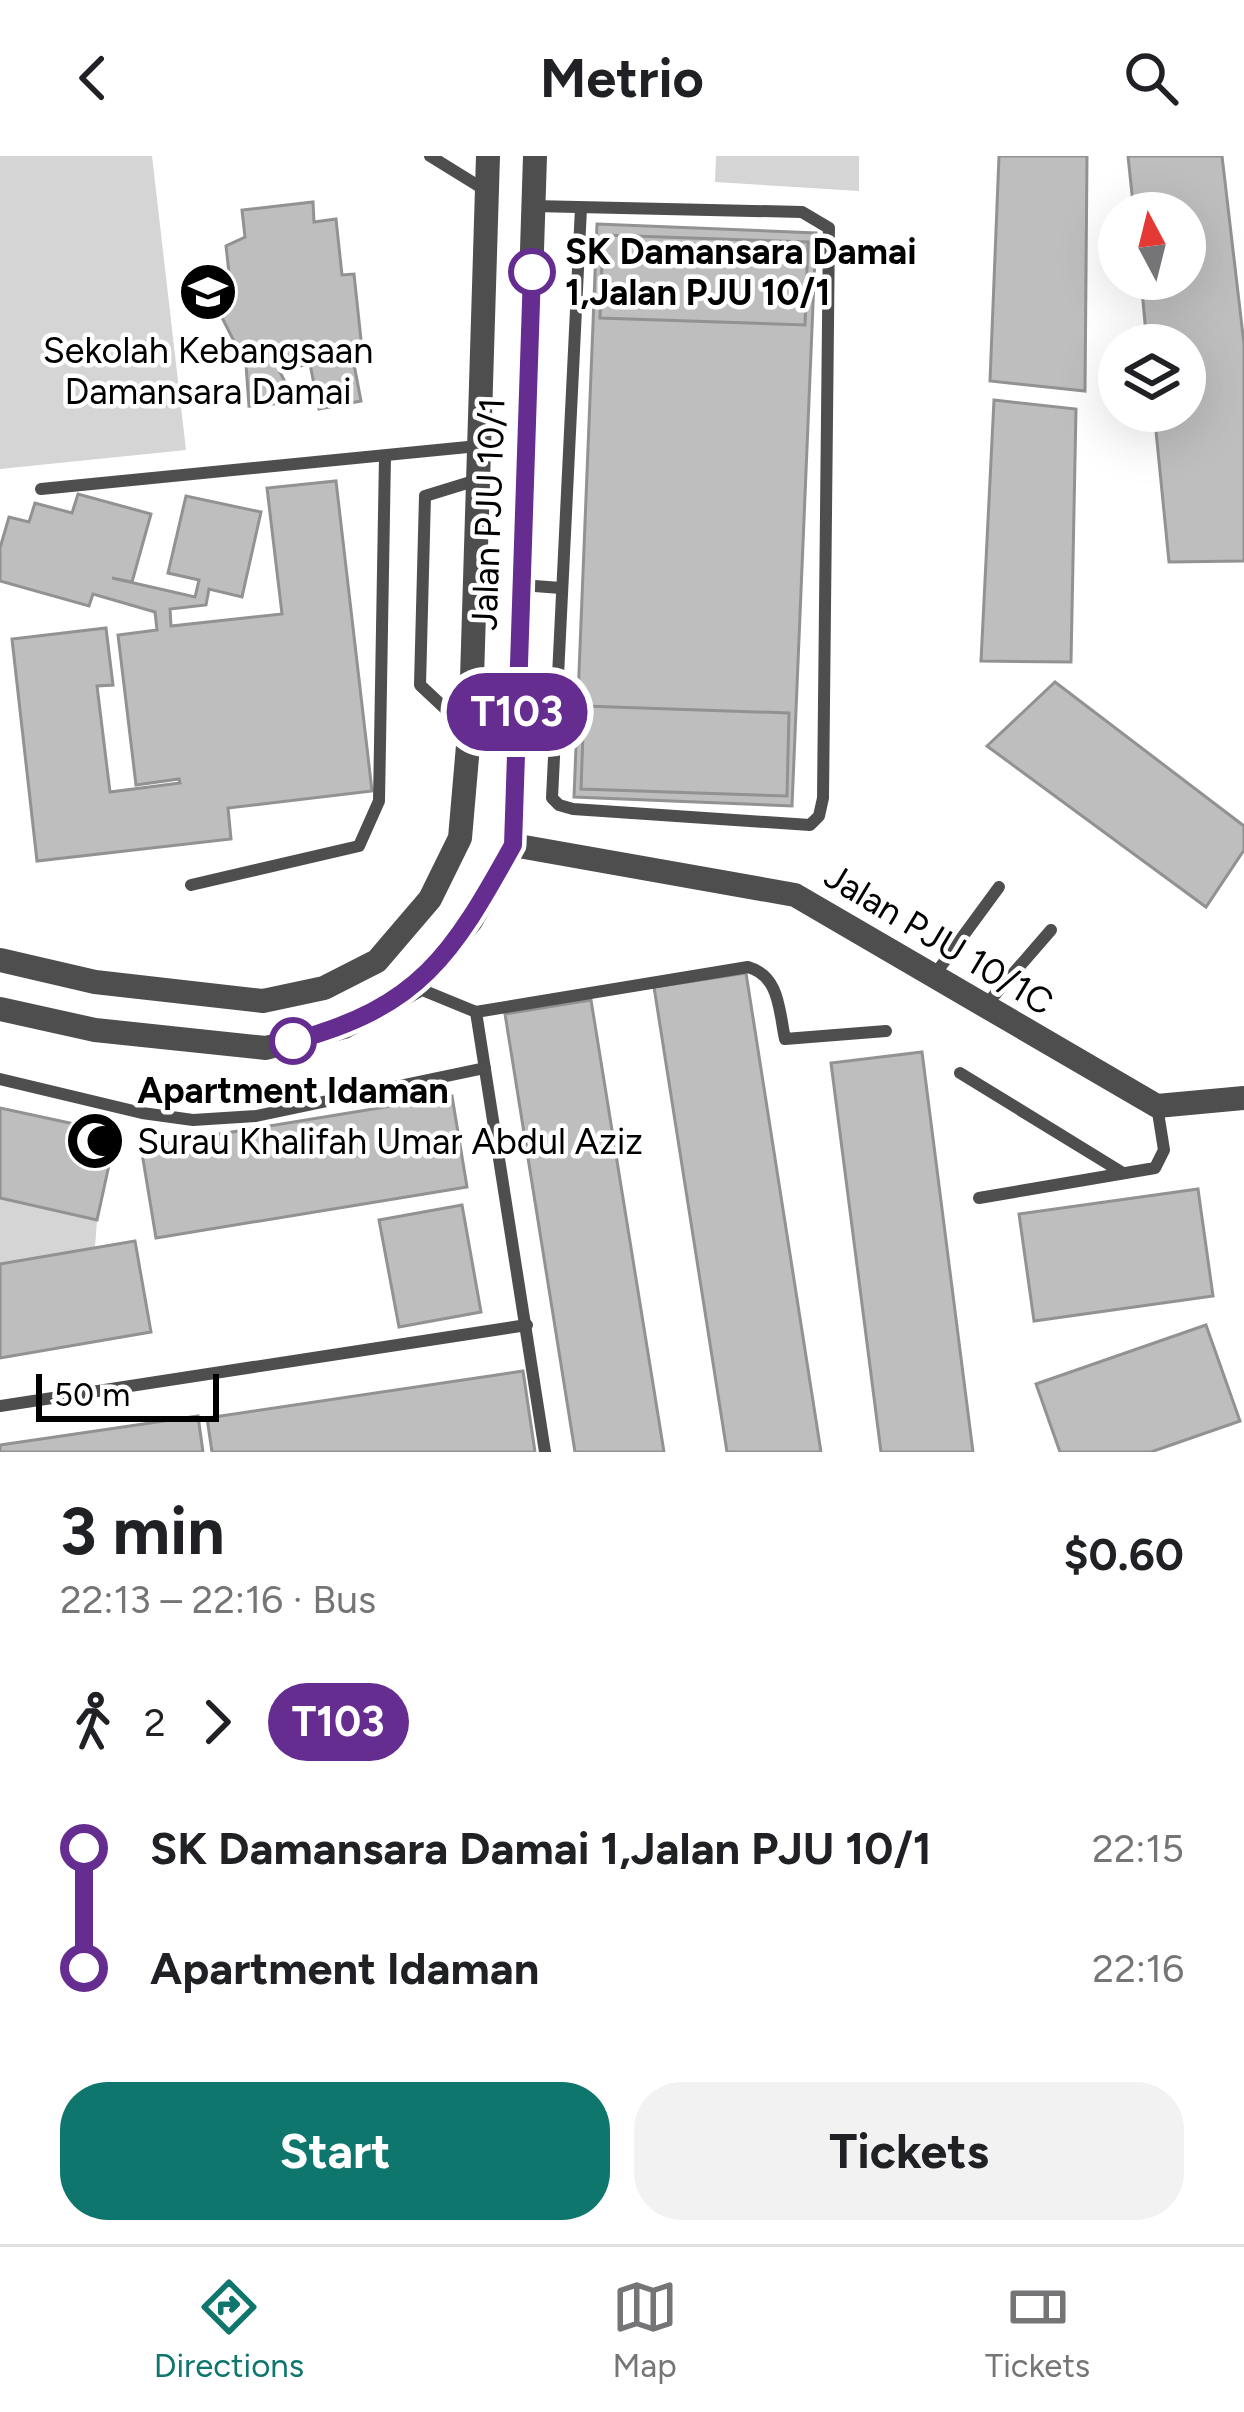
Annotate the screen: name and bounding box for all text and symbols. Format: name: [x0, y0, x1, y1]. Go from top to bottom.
icon: back: [60, 45, 126, 111]
icon: search: [1118, 45, 1184, 111]
text: Metrio: [540, 46, 704, 111]
north arrow: [1098, 192, 1206, 300]
map controls: [1098, 192, 1206, 432]
place label: SK Damansara Damai 1,Jalan PJU 10/1: [565, 230, 917, 314]
marker: SK Damansara Damai 1,Jalan PJU 10/1: [510, 250, 554, 294]
school or university icon: Sekolah Kebangsaan Damansara Damai: [177, 261, 239, 323]
button: layers: [1098, 324, 1206, 432]
place label: Sekolah Kebangsaan Damansara Damai: [43, 329, 373, 413]
street label: Jalan PJU 10/1: [462, 397, 514, 631]
line badge: T103: [433, 673, 601, 751]
text: T103: [471, 686, 563, 737]
street label: Jalan PJU 10/1C: [817, 854, 1061, 1024]
marker: Apartment Idaman: [271, 1019, 315, 1063]
place label: Apartment Idaman: [137, 1069, 449, 1112]
mosque icon: Surau Khalifah Umar Abdul Aziz: [64, 1110, 126, 1172]
place label: Surau Khalifah Umar Abdul Aziz: [137, 1120, 643, 1163]
scale bar: [36, 1368, 219, 1421]
text: 50 m: [54, 1375, 130, 1414]
text: 3 min: [60, 1491, 225, 1571]
text: $0.60: [1063, 1527, 1184, 1581]
text: 22:13 – 22:16 · Bus: [60, 1576, 376, 1623]
icon: walk: [60, 1689, 126, 1755]
icon: forward: [184, 1689, 250, 1755]
text: T103: [292, 1696, 385, 1747]
text: 2: [144, 1699, 166, 1746]
text: SK Damansara Damai 1,Jalan PJU 10/1: [150, 1821, 932, 1875]
text: 22:15: [1092, 1825, 1184, 1872]
text: Apartment Idaman: [150, 1941, 539, 1995]
text: 22:16: [1092, 1945, 1184, 1992]
button: Start: [60, 2082, 610, 2220]
button: Tickets: [634, 2082, 1184, 2220]
tab: Directions: [154, 2274, 304, 2385]
tab: Map: [612, 2274, 678, 2385]
tab: Tickets: [985, 2274, 1090, 2385]

